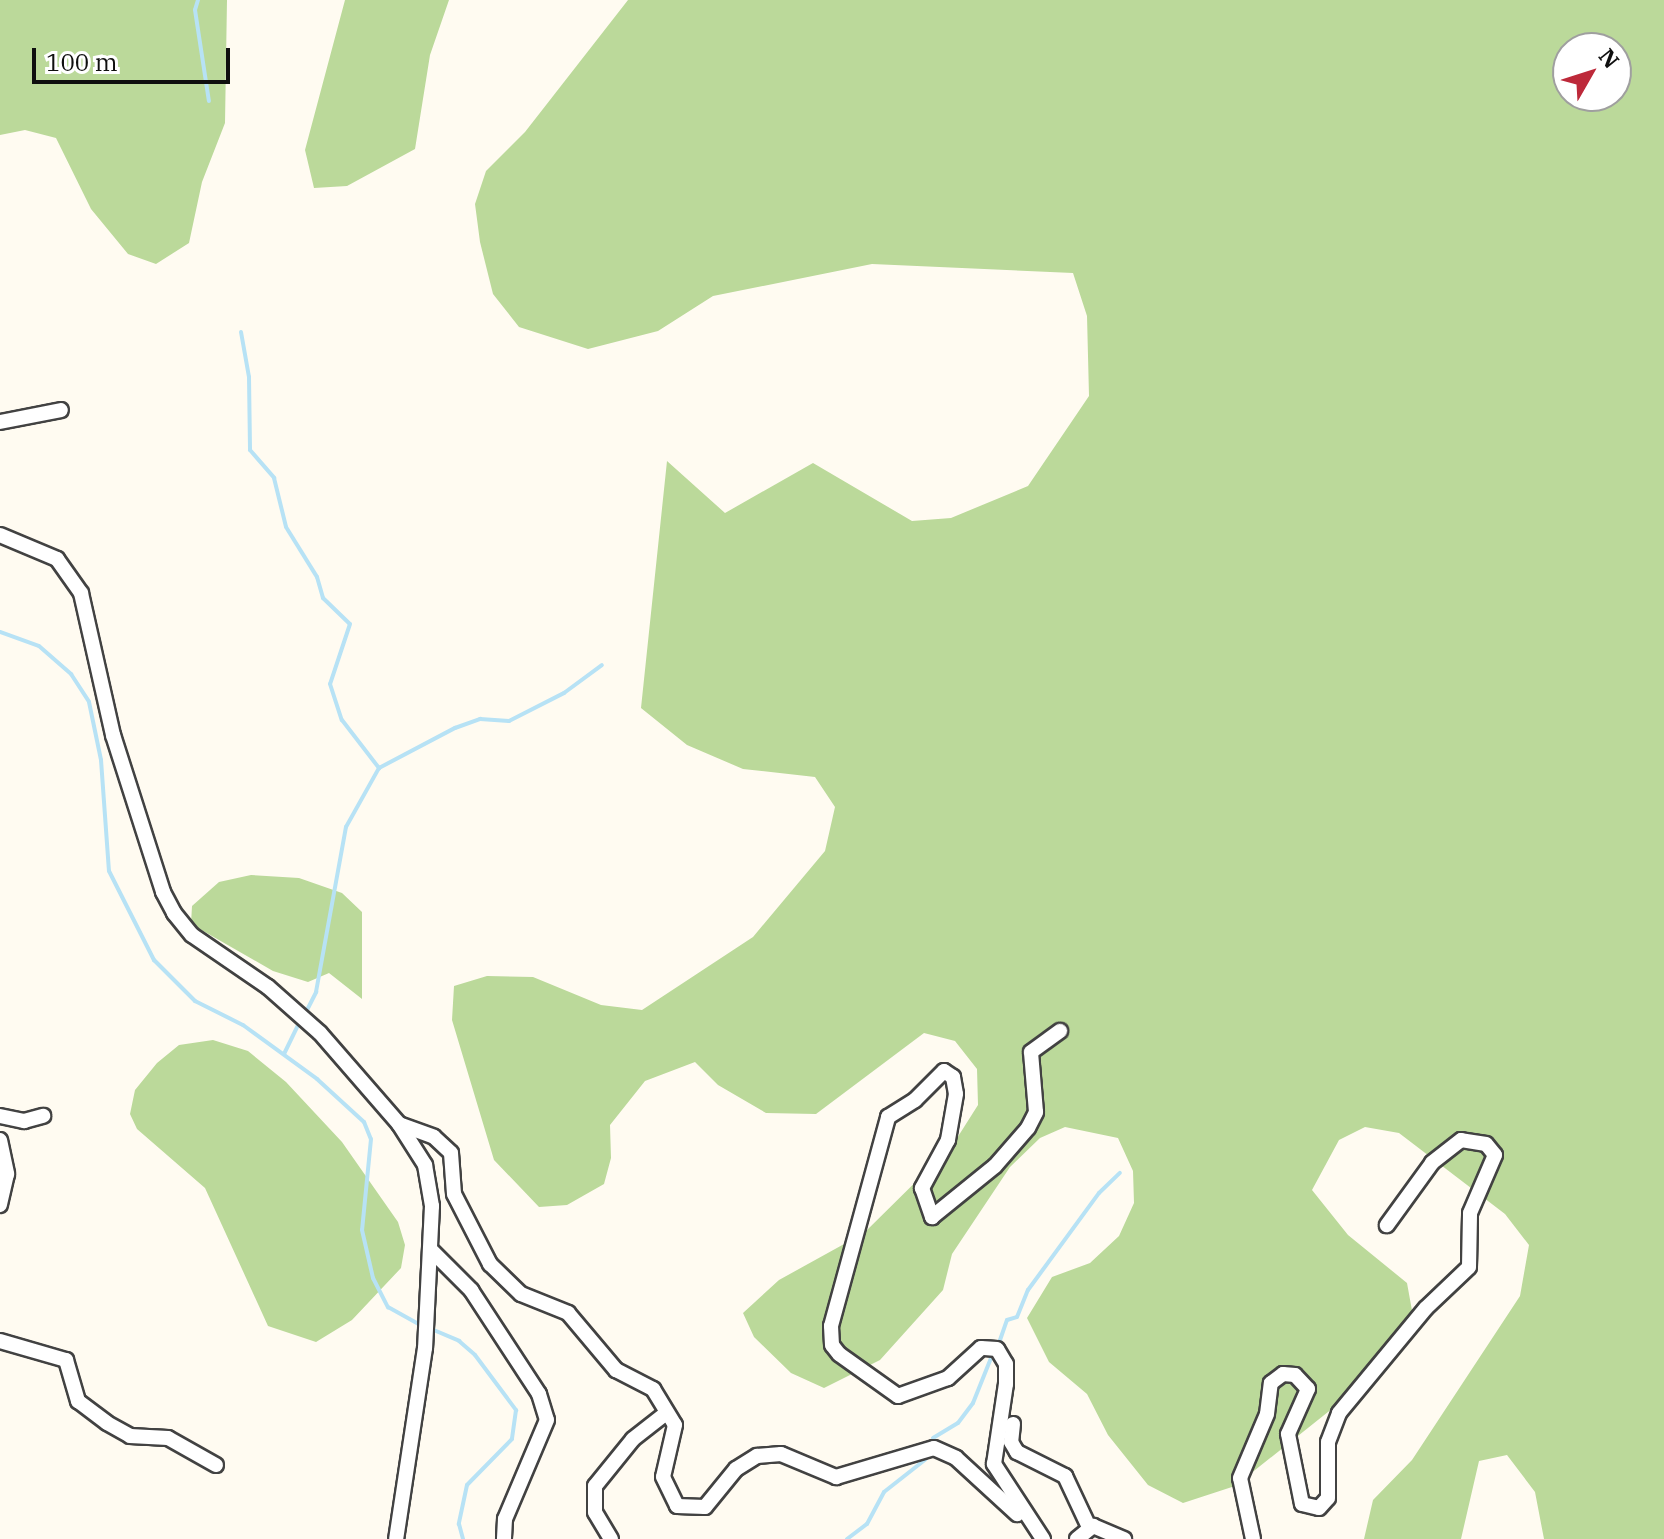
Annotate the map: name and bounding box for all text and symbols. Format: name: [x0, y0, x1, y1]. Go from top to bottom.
scale bar: [36, 32, 234, 82]
north arrow: [1552, 32, 1632, 112]
text: N: [1593, 42, 1626, 74]
text: 100 m: [46, 46, 118, 78]

